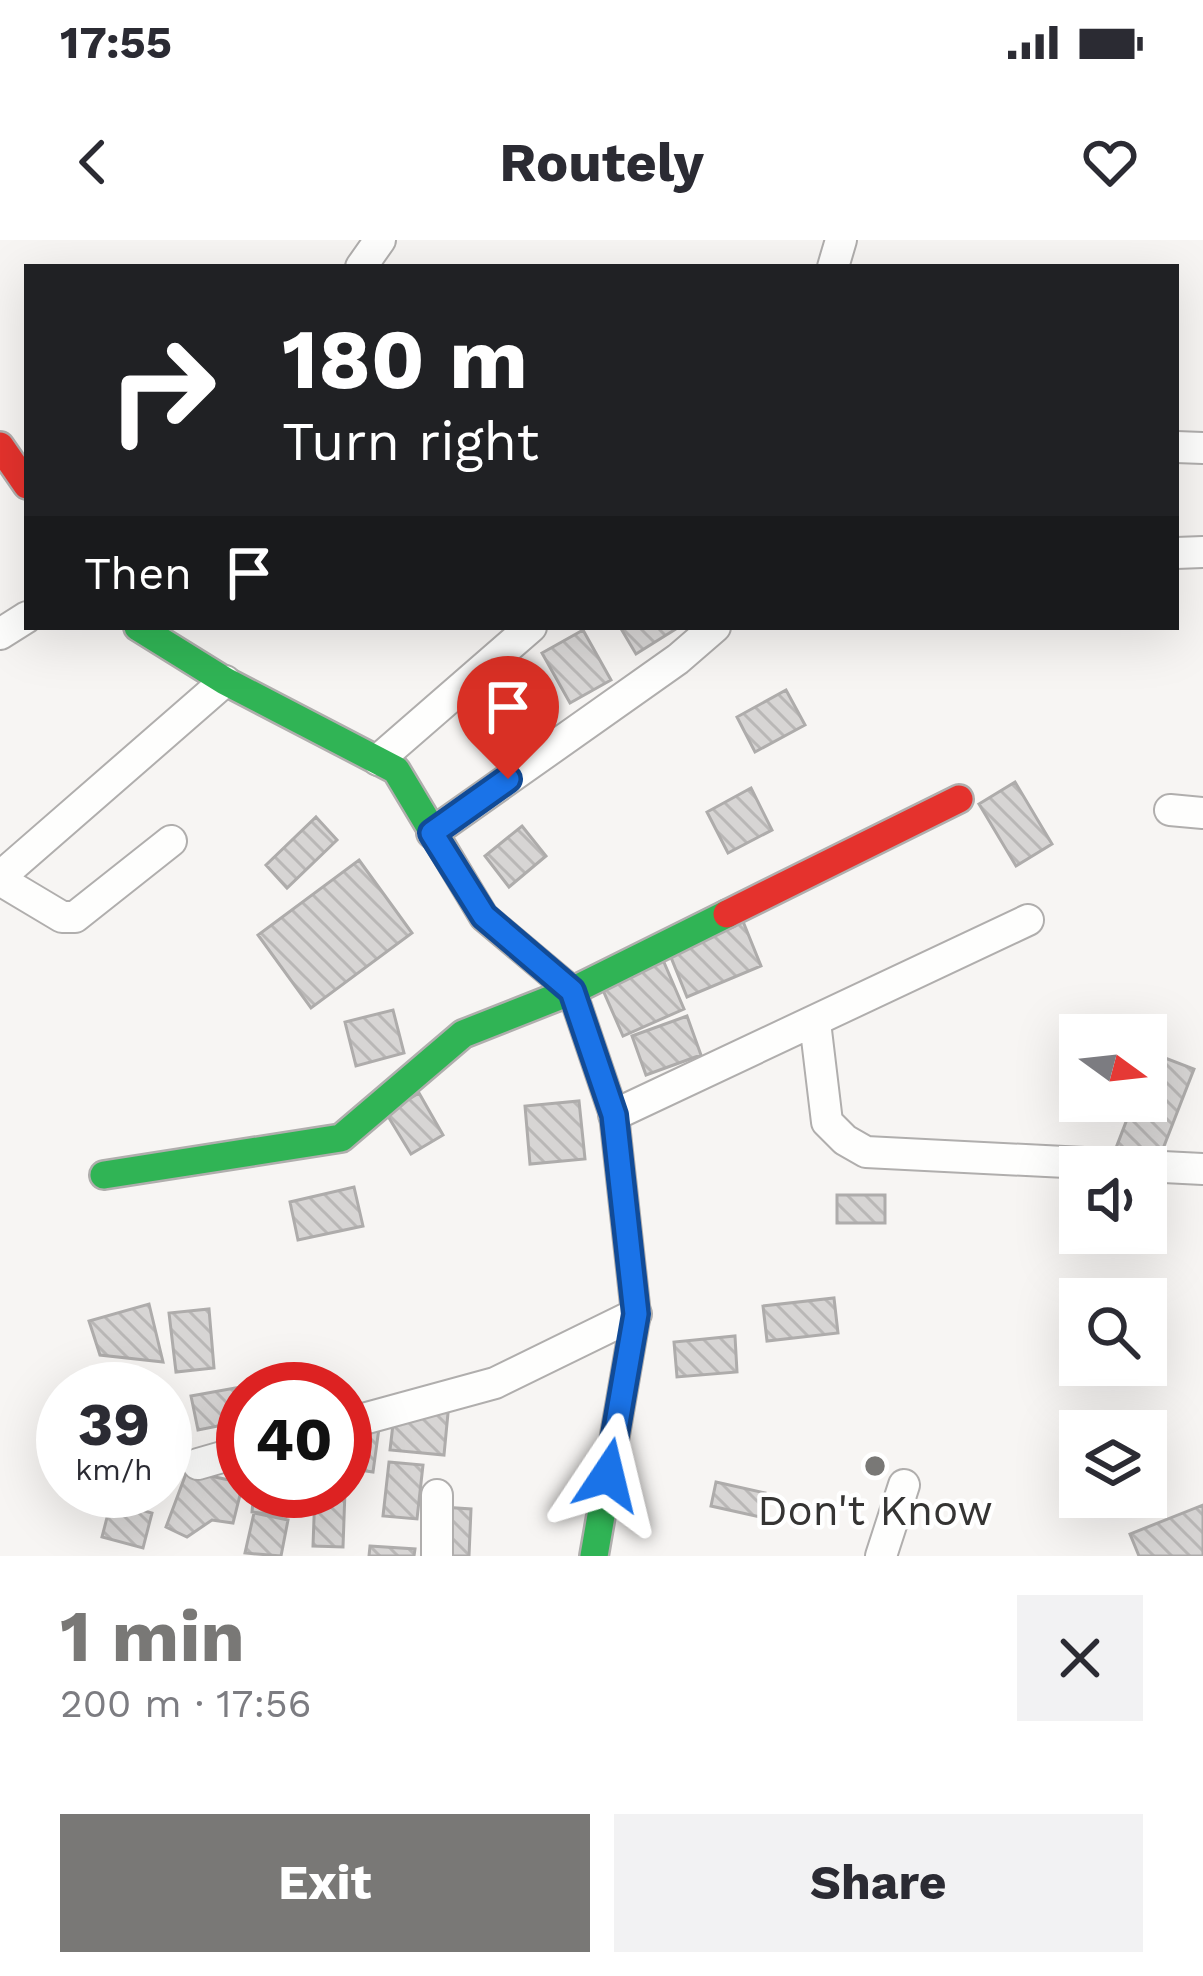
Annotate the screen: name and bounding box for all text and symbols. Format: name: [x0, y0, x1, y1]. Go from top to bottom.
text: 17:55: [60, 16, 172, 69]
icon: back: [60, 129, 126, 195]
icon: heart: [1077, 129, 1143, 195]
text: Routely: [499, 131, 704, 194]
text: 180 m: [282, 310, 528, 408]
icon: right: [84, 312, 240, 468]
text: Turn right: [282, 410, 539, 473]
icon: arrive: [216, 540, 282, 606]
text: Then: [84, 547, 192, 600]
pin: [457, 656, 559, 779]
icon: arrive: [475, 674, 541, 740]
north arrow: [1059, 1014, 1167, 1122]
map controls: [1059, 1014, 1167, 1518]
button: sound: [1059, 1146, 1167, 1254]
button: search: [1059, 1278, 1167, 1386]
speed limit sign: 40: [216, 1362, 372, 1518]
text: 39: [78, 1389, 150, 1460]
button: layers: [1059, 1410, 1167, 1518]
position arrow: [545, 1412, 671, 1538]
text: km/h: [75, 1452, 153, 1487]
marker: Don't Know: [862, 1453, 888, 1479]
place label: Don't Know: [757, 1486, 993, 1535]
text: 1 min: [60, 1594, 245, 1678]
button: close: [1017, 1595, 1143, 1721]
text: 200 m · 17:56: [60, 1681, 311, 1726]
button: Exit: [60, 1814, 590, 1952]
button: Share: [614, 1814, 1143, 1952]

